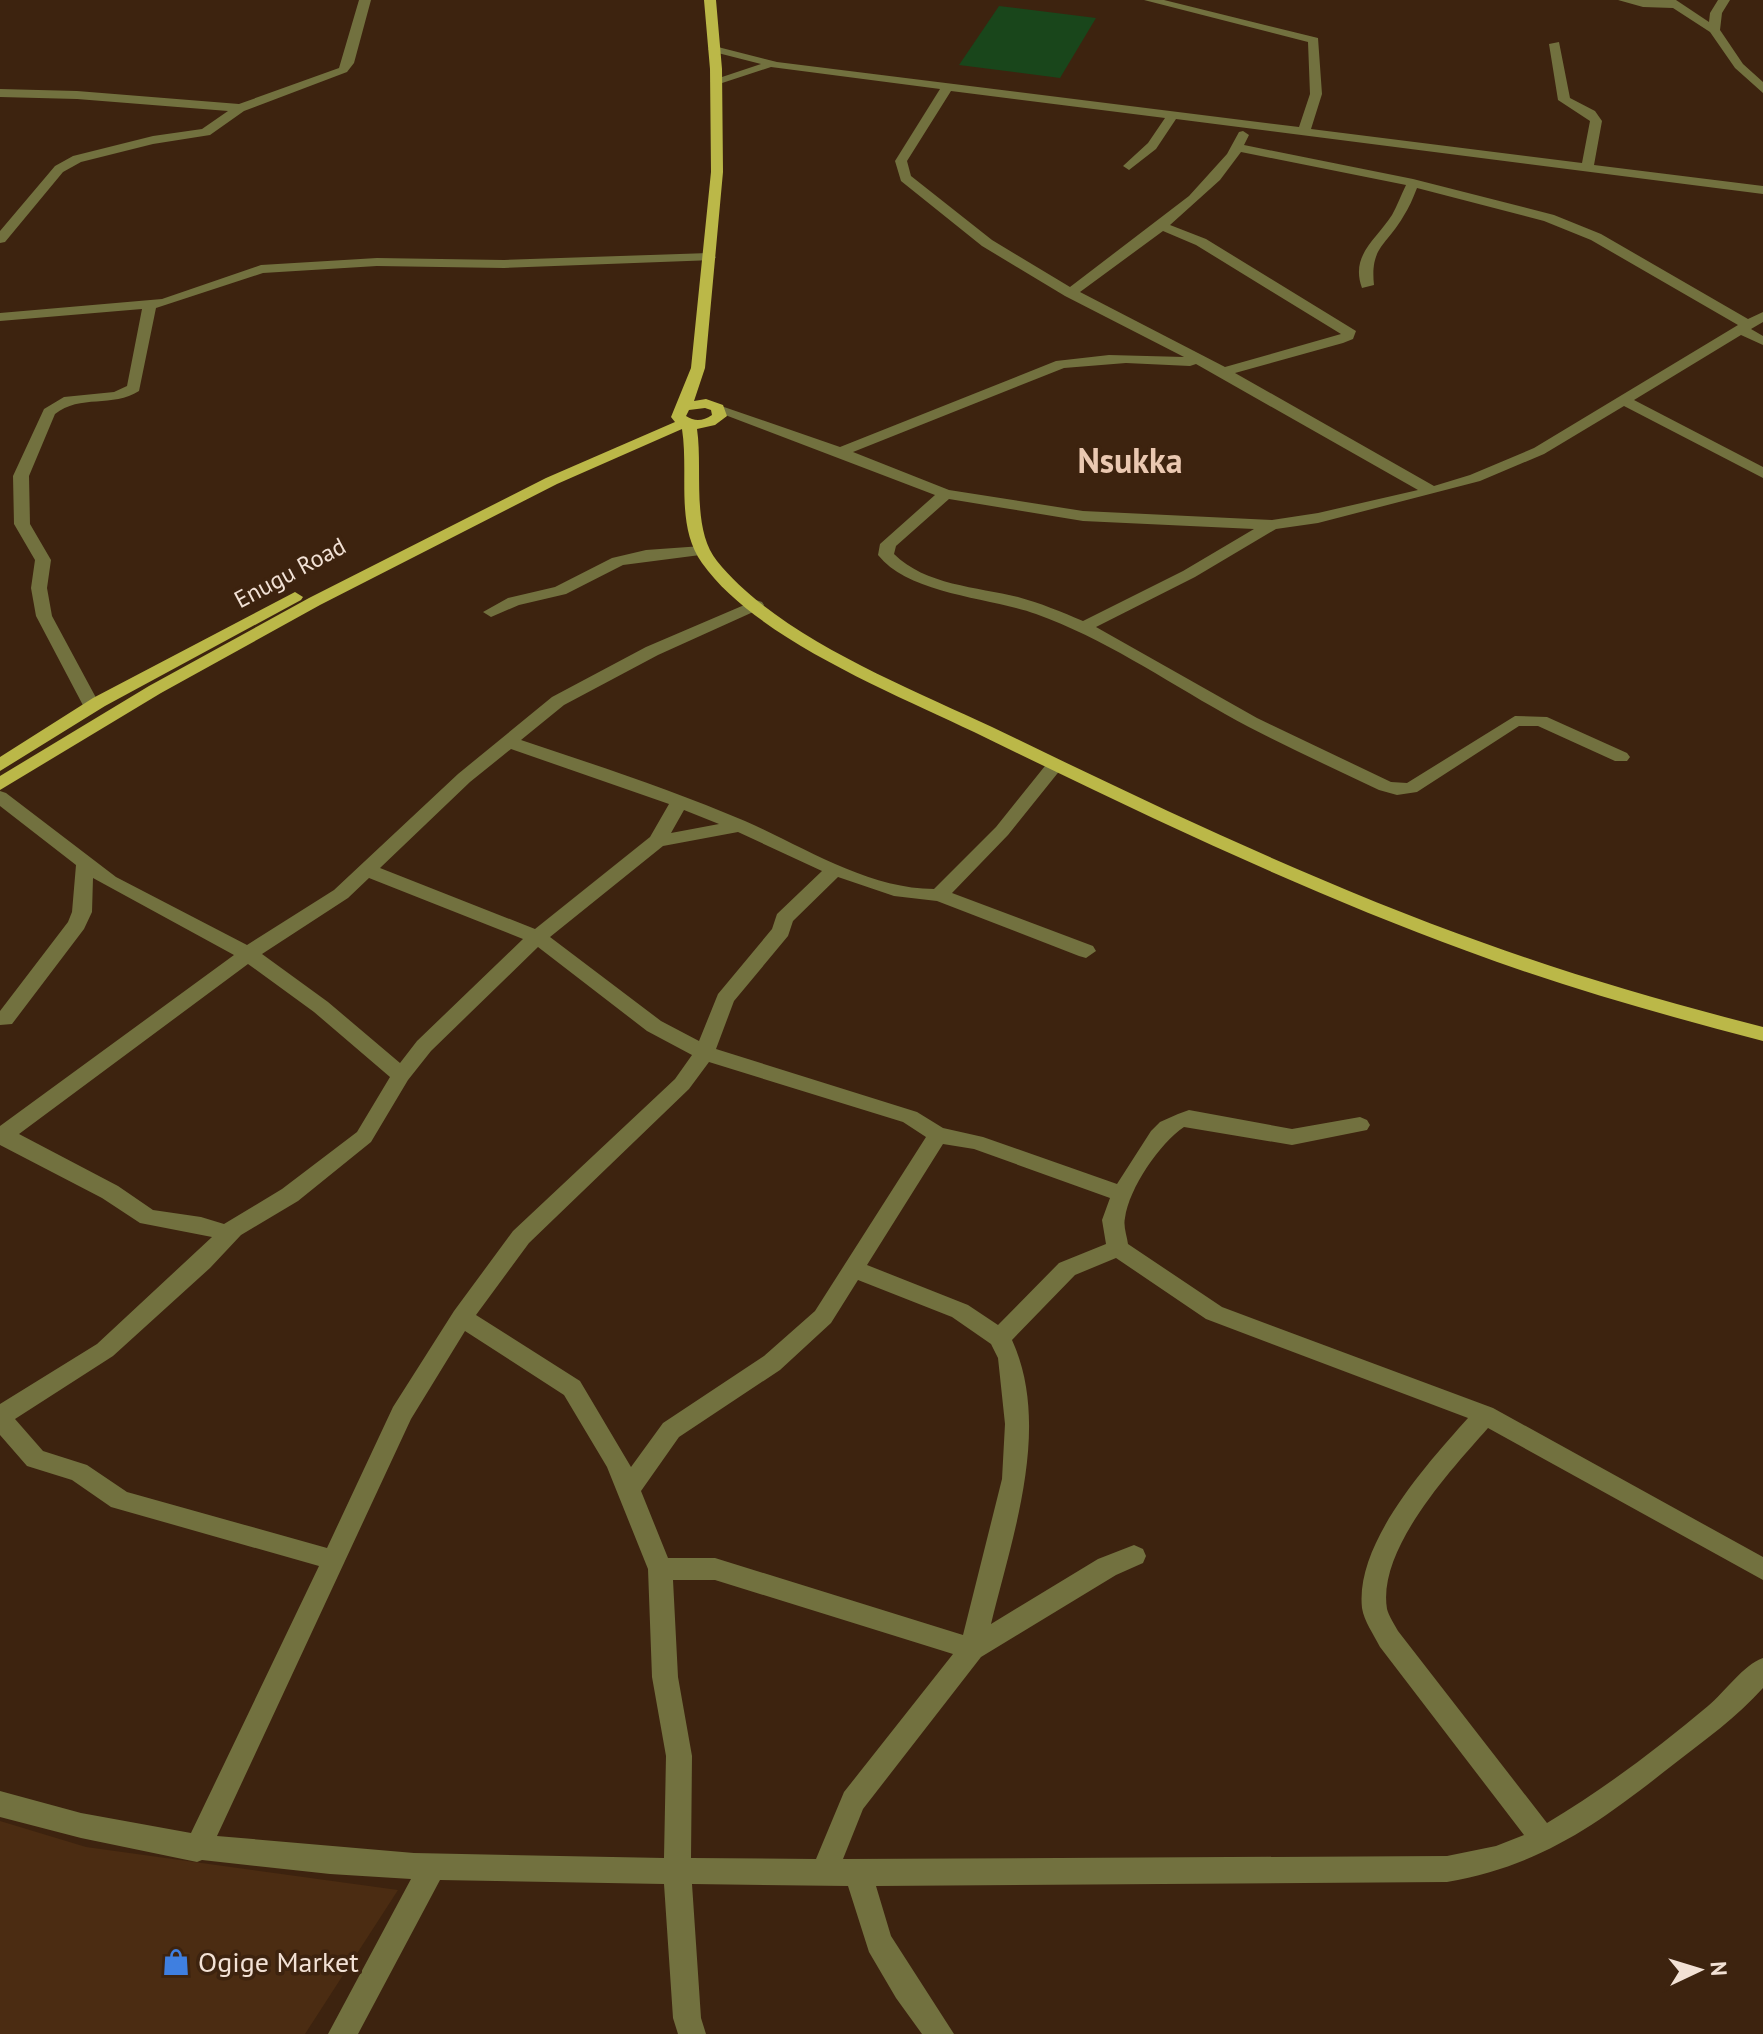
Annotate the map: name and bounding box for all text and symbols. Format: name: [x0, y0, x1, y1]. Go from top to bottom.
district label: Nsukka: [1077, 438, 1183, 482]
street label: Enugu Road: [229, 530, 351, 615]
north arrow: [1659, 1930, 1739, 2010]
place label: Ogige Market: [198, 1943, 359, 1980]
shop icon: Ogige Market: [161, 1947, 191, 1977]
text: N: [1704, 1960, 1733, 1977]

